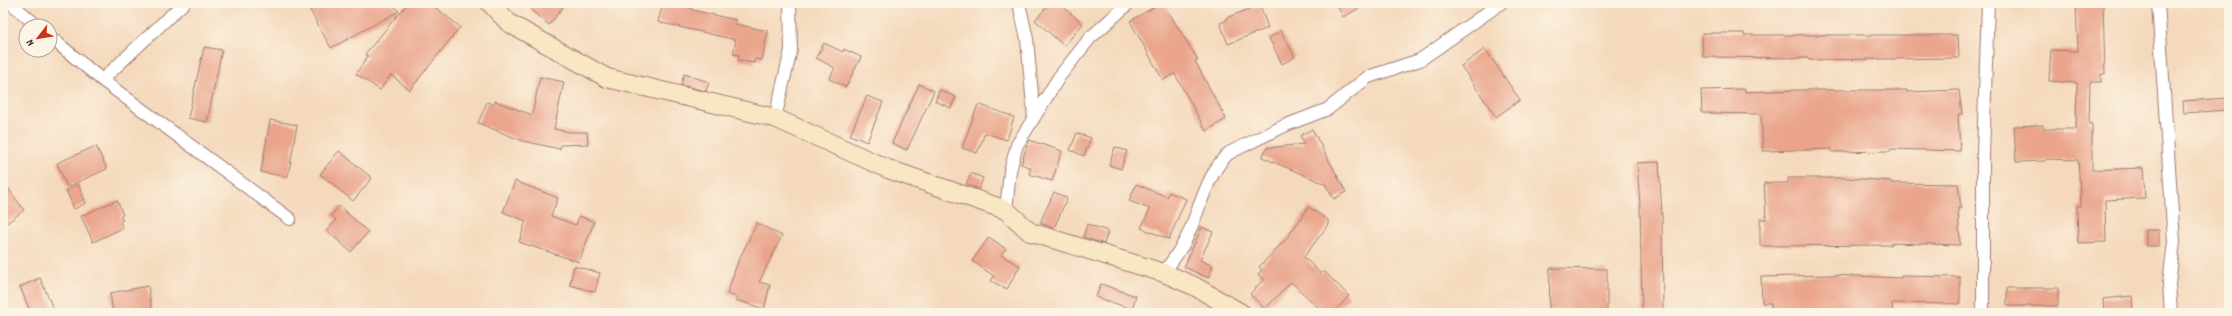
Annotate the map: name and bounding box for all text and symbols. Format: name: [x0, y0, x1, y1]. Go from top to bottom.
north arrow: [18, 18, 58, 58]
text: N: [23, 35, 39, 49]

